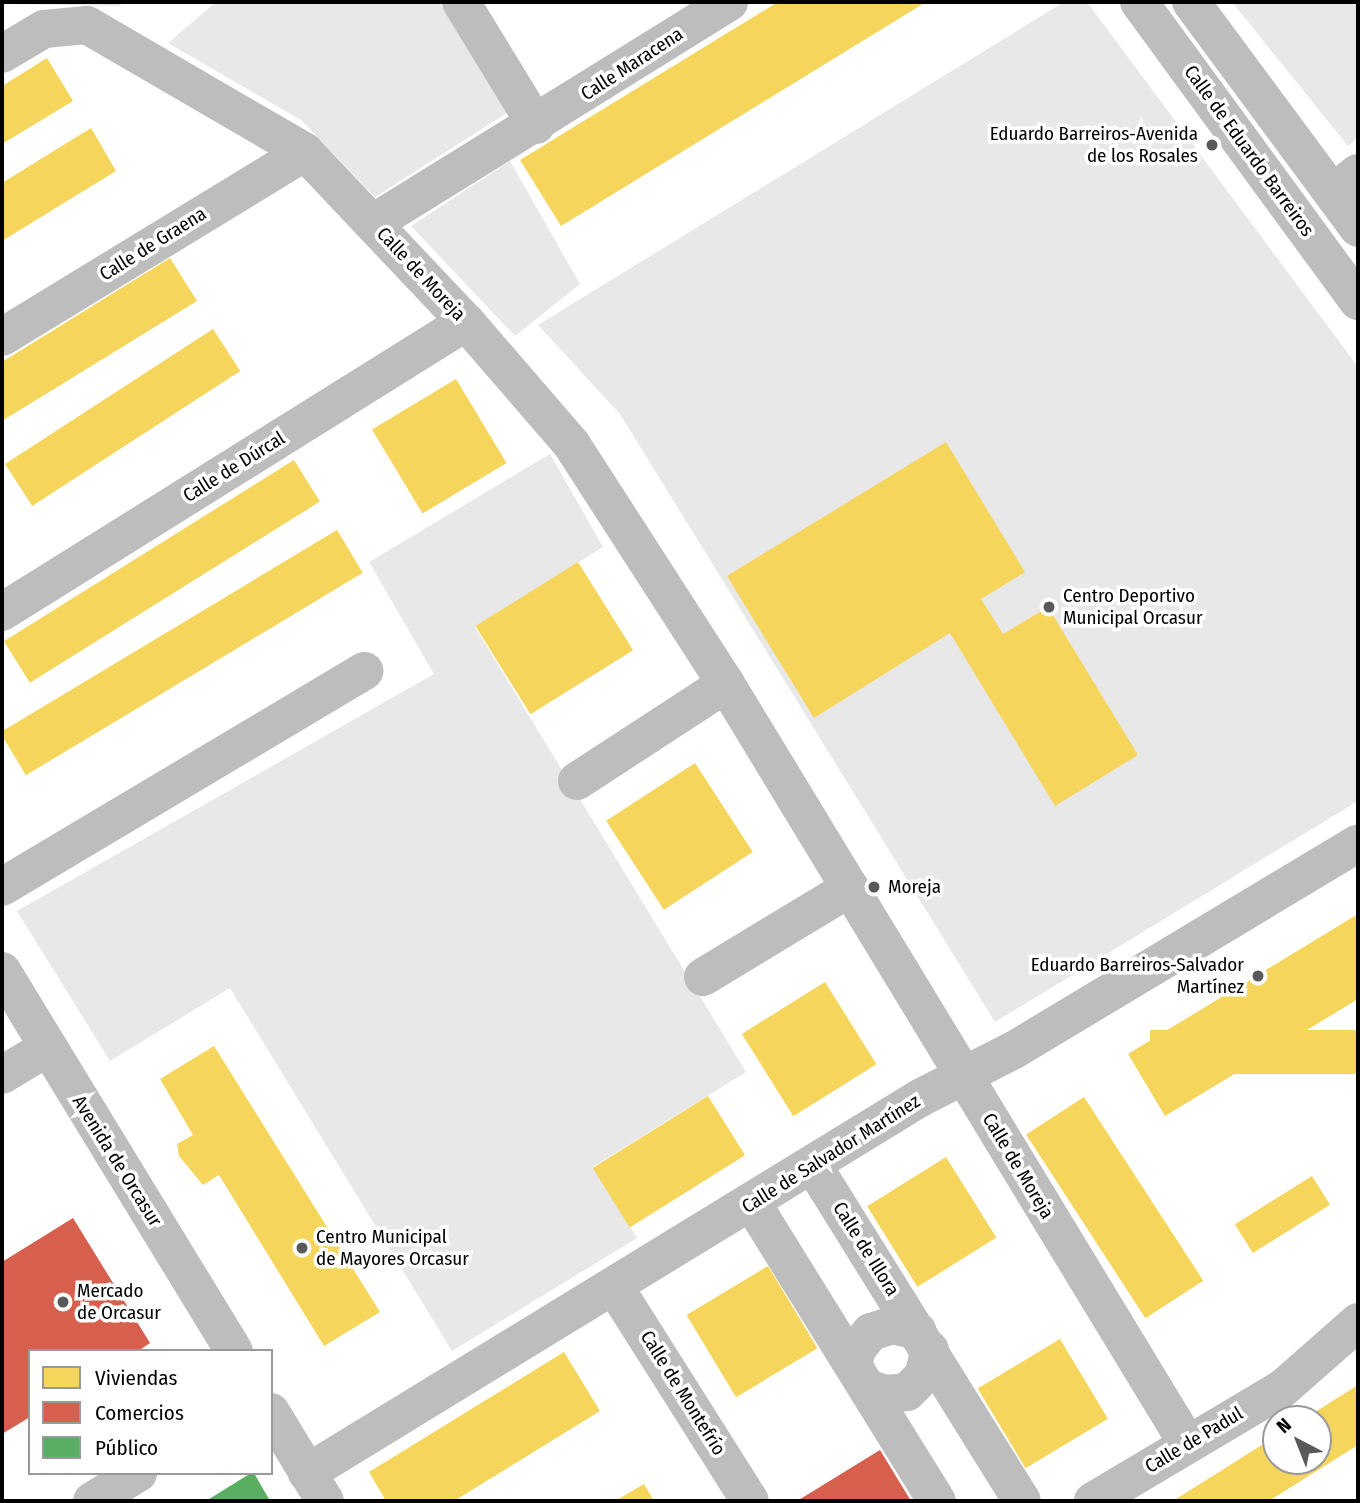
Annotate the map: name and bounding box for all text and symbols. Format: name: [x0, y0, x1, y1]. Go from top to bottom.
street label: Calle Maracena: [577, 23, 687, 105]
street label: Calle de Eduardo Barreiros: [1179, 61, 1319, 241]
place label: Eduardo Barreiros-Avenida de los Rosales: [990, 123, 1198, 167]
marker: Eduardo Barreiros-Avenida de los Rosales: [1204, 137, 1220, 153]
street label: Calle de Graena: [96, 202, 210, 286]
street label: Calle de Moreja: [372, 223, 470, 325]
street label: Calle de Dúrcal: [179, 427, 289, 507]
place label: Centro Deportivo Municipal Orcasur: [1063, 585, 1203, 629]
marker: Centro Deportivo Municipal Orcasur: [1041, 599, 1057, 615]
place label: Moreja: [888, 876, 941, 898]
marker: Moreja: [866, 879, 882, 895]
place label: Eduardo Barreiros-Salvador Martínez: [1031, 954, 1244, 998]
marker: Eduardo Barreiros-Salvador Martínez: [1250, 968, 1266, 984]
street label: Calle de Salvador Martínez: [738, 1090, 924, 1218]
street label: Avenida de Orcasur: [67, 1091, 167, 1231]
street label: Calle de Moreja: [977, 1109, 1059, 1223]
street label: Calle de Illora: [828, 1198, 904, 1300]
place label: Centro Municipal de Mayores Orcasur: [316, 1226, 469, 1270]
marker: Centro Municipal de Mayores Orcasur: [294, 1240, 310, 1256]
place label: Mercado de Orcasur: [77, 1280, 161, 1324]
marker: Mercado de Orcasur: [55, 1294, 71, 1310]
street label: Calle de Montefrío: [636, 1327, 730, 1459]
legend: [28, 1349, 273, 1475]
text: Viviendas: [95, 1365, 177, 1391]
text: Comercios: [95, 1400, 184, 1426]
street label: Calle de Padul: [1141, 1402, 1247, 1478]
north arrow: [1262, 1405, 1332, 1475]
text: N: [1272, 1413, 1296, 1438]
text: Público: [95, 1435, 158, 1461]

